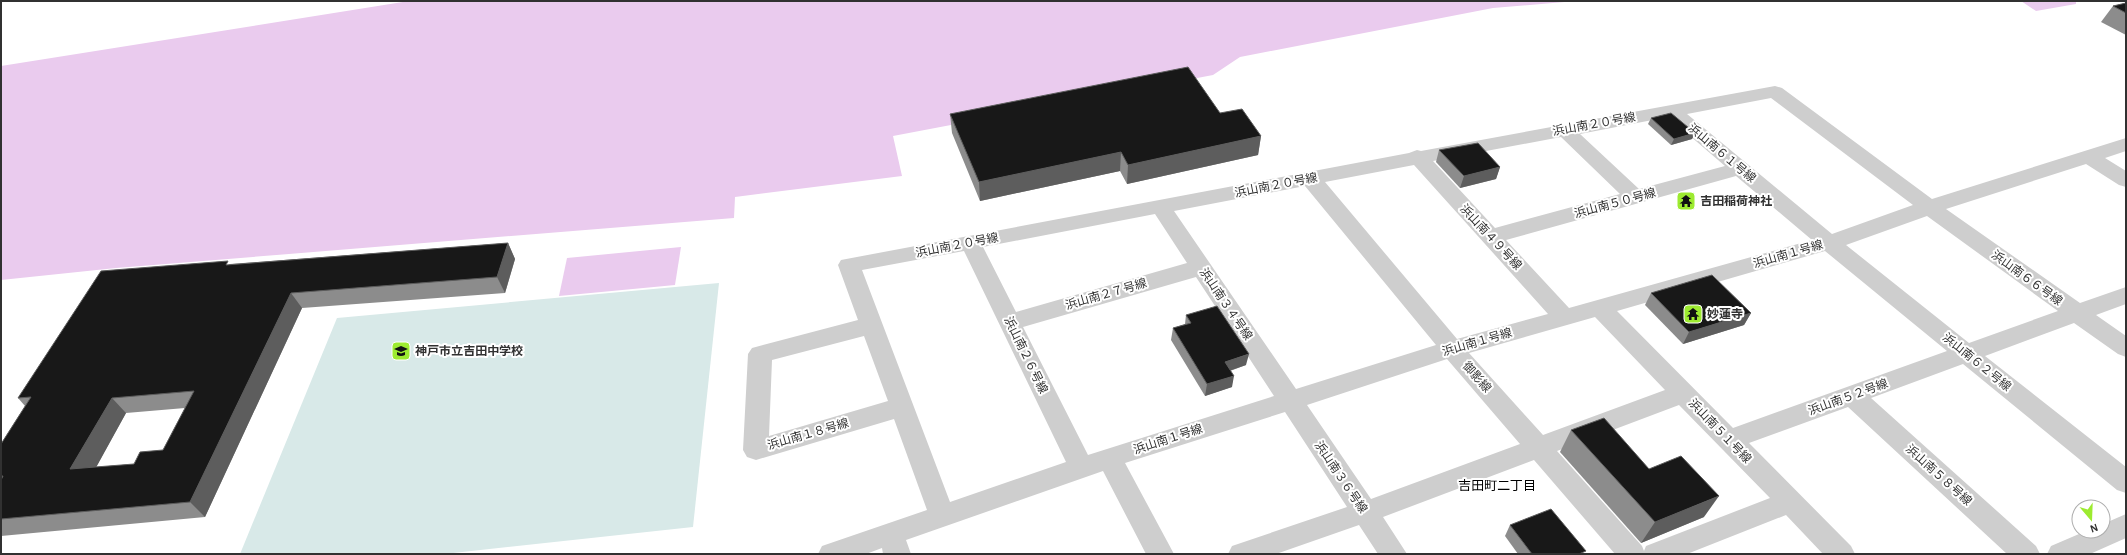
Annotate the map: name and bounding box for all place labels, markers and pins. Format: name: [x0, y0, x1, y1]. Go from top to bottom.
temple icon: 吉田稲荷神社: [1675, 190, 1697, 212]
place label: 吉田稲荷神社: [1700, 194, 1772, 207]
temple icon: 妙蓮寺: [1682, 303, 1704, 325]
place label: 妙蓮寺: [1707, 307, 1743, 320]
school or university icon: 神戸市立吉田中学校: [390, 340, 412, 362]
place label: 神戸市立吉田中学校: [415, 344, 523, 357]

